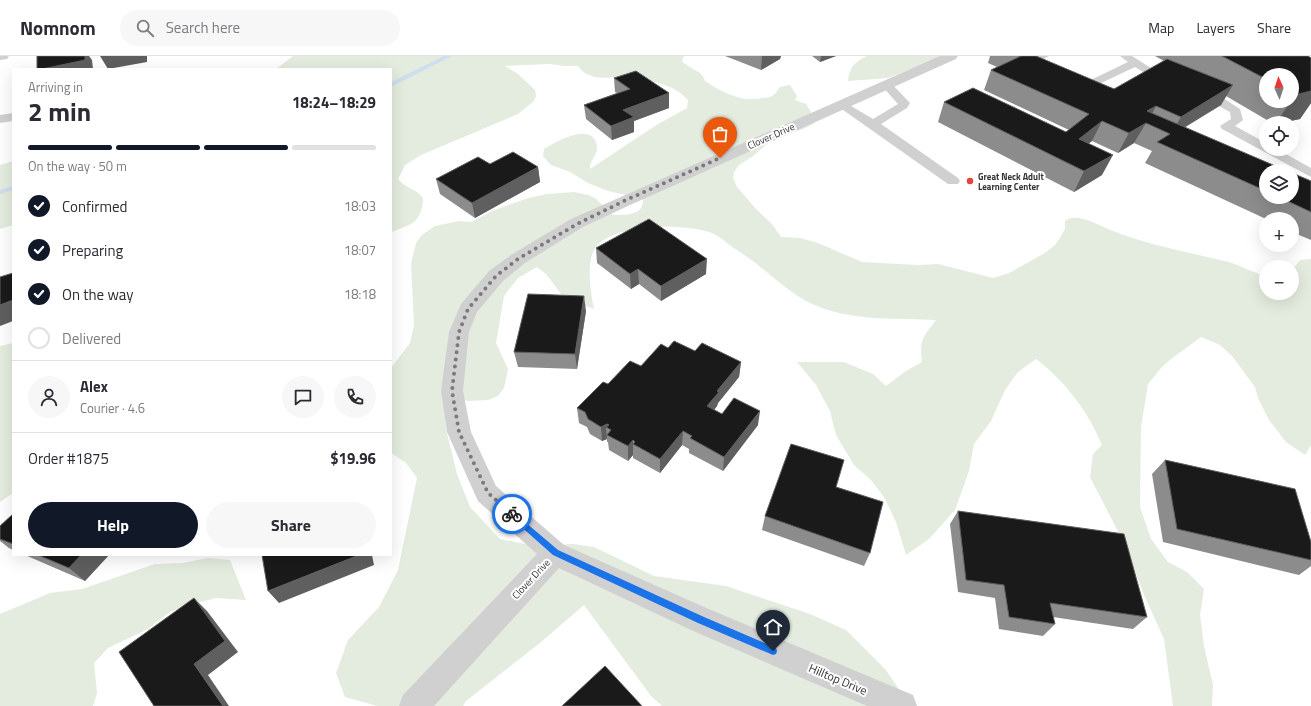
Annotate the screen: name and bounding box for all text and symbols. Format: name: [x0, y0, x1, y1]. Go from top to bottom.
search box: [120, 10, 400, 46]
text: Nomnom: [20, 13, 96, 42]
text: Search here: [166, 16, 240, 39]
icon: search: [134, 17, 156, 39]
text: Map: [1148, 17, 1174, 38]
text: Layers: [1196, 17, 1235, 38]
text: Share: [1257, 17, 1291, 38]
north arrow: [1259, 68, 1299, 108]
map controls: [1259, 68, 1299, 300]
text: Arriving in: [28, 77, 83, 97]
text: 18:24–18:29: [292, 91, 376, 114]
text: 2 min: [28, 92, 91, 131]
button: locate: [1259, 116, 1299, 156]
pin: [703, 117, 737, 158]
street label: Clover Drive: [745, 119, 797, 153]
icon: bag: [709, 123, 731, 145]
text: On the way · 50 m: [28, 156, 127, 176]
button: layers: [1259, 164, 1299, 204]
place label: Great Neck Adult Learning Center: [978, 170, 1044, 193]
marker: Great Neck Adult Learning Center: [965, 176, 975, 186]
icon: check: [28, 195, 50, 217]
text: Confirmed: [62, 195, 127, 218]
text: 18:03: [344, 196, 376, 216]
button: +: [1259, 212, 1299, 252]
icon: check: [28, 239, 50, 261]
text: Preparing: [62, 239, 123, 262]
text: 18:07: [344, 240, 376, 260]
button: −: [1259, 260, 1299, 300]
icon: check: [28, 283, 50, 305]
text: On the way: [62, 283, 134, 306]
text: 18:18: [344, 284, 376, 304]
text: Delivered: [62, 327, 121, 350]
text: Alex: [80, 375, 108, 398]
button: person: [28, 376, 70, 418]
button: chat: [282, 376, 324, 418]
button: phone: [334, 376, 376, 418]
text: Courier · 4.6: [80, 398, 145, 418]
text: Order #1875: [28, 447, 109, 470]
text: $19.96: [330, 447, 376, 470]
courier: [492, 494, 532, 534]
button: Help: [28, 502, 198, 548]
button: Share: [206, 502, 376, 548]
icon: bike: [501, 503, 523, 525]
street label: Clover Drive: [508, 556, 554, 602]
pin: [756, 610, 790, 651]
icon: home: [762, 616, 784, 638]
street label: Hilltop Drive: [806, 658, 870, 700]

